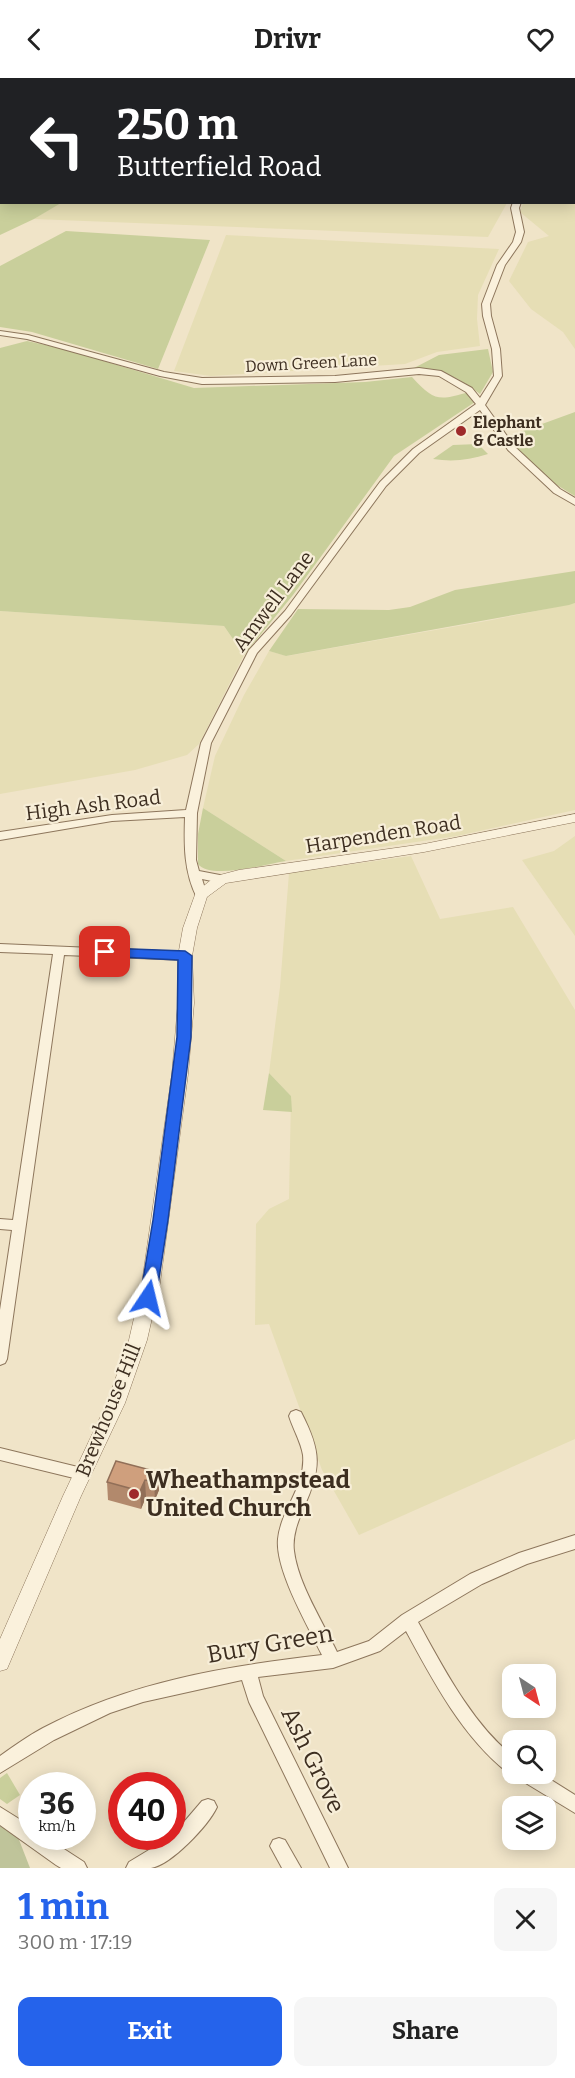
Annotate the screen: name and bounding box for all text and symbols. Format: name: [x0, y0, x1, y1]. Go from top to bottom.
icon: back: [18, 23, 51, 56]
text: Drivr: [254, 23, 321, 55]
icon: heart: [524, 23, 557, 56]
text: 250 m: [117, 100, 238, 150]
icon: left: [18, 102, 96, 180]
text: Butterfield Road: [117, 151, 321, 183]
street label: Down Green Lane: [245, 350, 377, 376]
place label: Elephant & Castle: [473, 413, 543, 450]
marker: Elephant & Castle: [454, 424, 468, 438]
street label: Amwell Lane: [227, 546, 319, 656]
street label: High Ash Road: [24, 785, 162, 825]
street label: Harpenden Road: [304, 810, 463, 858]
pin: [79, 926, 130, 977]
icon: arrive: [88, 935, 121, 968]
position arrow: [116, 1266, 180, 1330]
street label: Brewhouse Hill: [70, 1340, 146, 1480]
place label: Wheathampstead United Church: [146, 1466, 350, 1522]
marker: Wheathampstead United Church: [127, 1487, 141, 1501]
street label: Bury Green: [205, 1619, 335, 1669]
north arrow: [502, 1664, 556, 1718]
map controls: [502, 1664, 556, 1850]
street label: Ash Grove: [275, 1703, 351, 1817]
button: search: [502, 1730, 556, 1784]
speed limit sign: 40: [108, 1772, 186, 1850]
text: 36: [39, 1786, 75, 1822]
button: layers: [502, 1796, 556, 1850]
text: km/h: [38, 1817, 76, 1835]
text: 1 min: [18, 1885, 109, 1929]
button: close: [494, 1888, 557, 1951]
text: 300 m · 17:19: [18, 1930, 132, 1954]
button: Exit: [18, 1997, 282, 2066]
button: Share: [294, 1997, 557, 2066]

